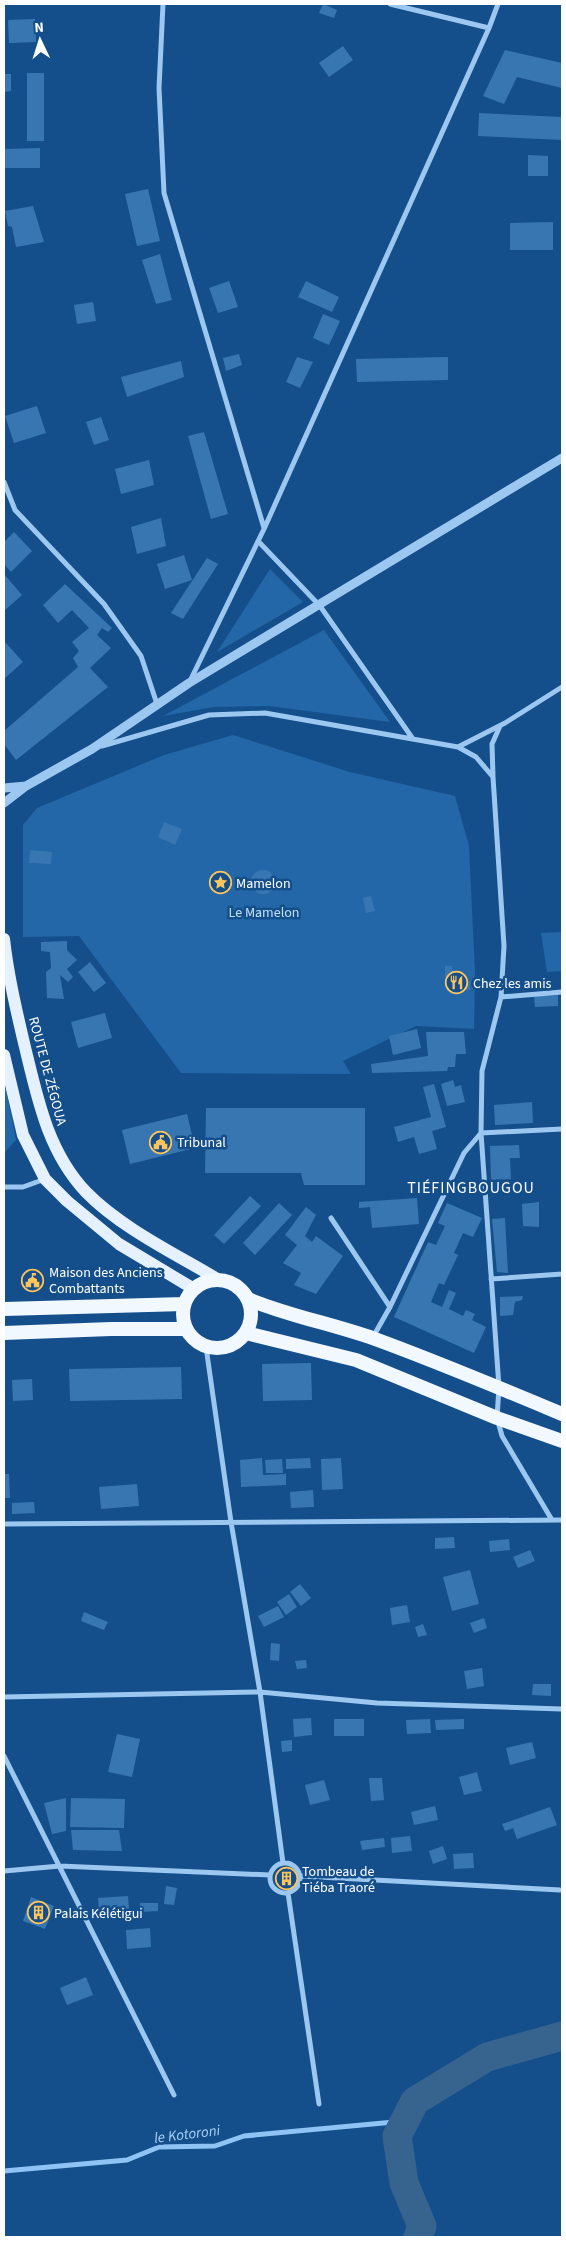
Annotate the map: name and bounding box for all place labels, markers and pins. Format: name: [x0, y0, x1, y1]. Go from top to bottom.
place icon: Mamelon: [208, 871, 232, 895]
place label: Mamelon: [236, 874, 291, 894]
restaurant icon: Chez les amis: [445, 971, 469, 995]
place label: Chez les amis: [473, 974, 552, 994]
public building icon: Tribunal: [149, 1130, 173, 1154]
place label: Tribunal: [177, 1133, 226, 1153]
place label: Maison des Anciens Combattants: [49, 1263, 163, 1299]
public building icon: Maison des Anciens Combattants: [21, 1268, 45, 1292]
place label: Tombeau de Tiéba Traoré: [302, 1862, 375, 1898]
building icon: Tombeau de Tiéba Traoré: [274, 1867, 298, 1891]
building icon: Palais Kélétigui: [26, 1901, 50, 1925]
place label: Palais Kélétigui: [54, 1904, 143, 1924]

